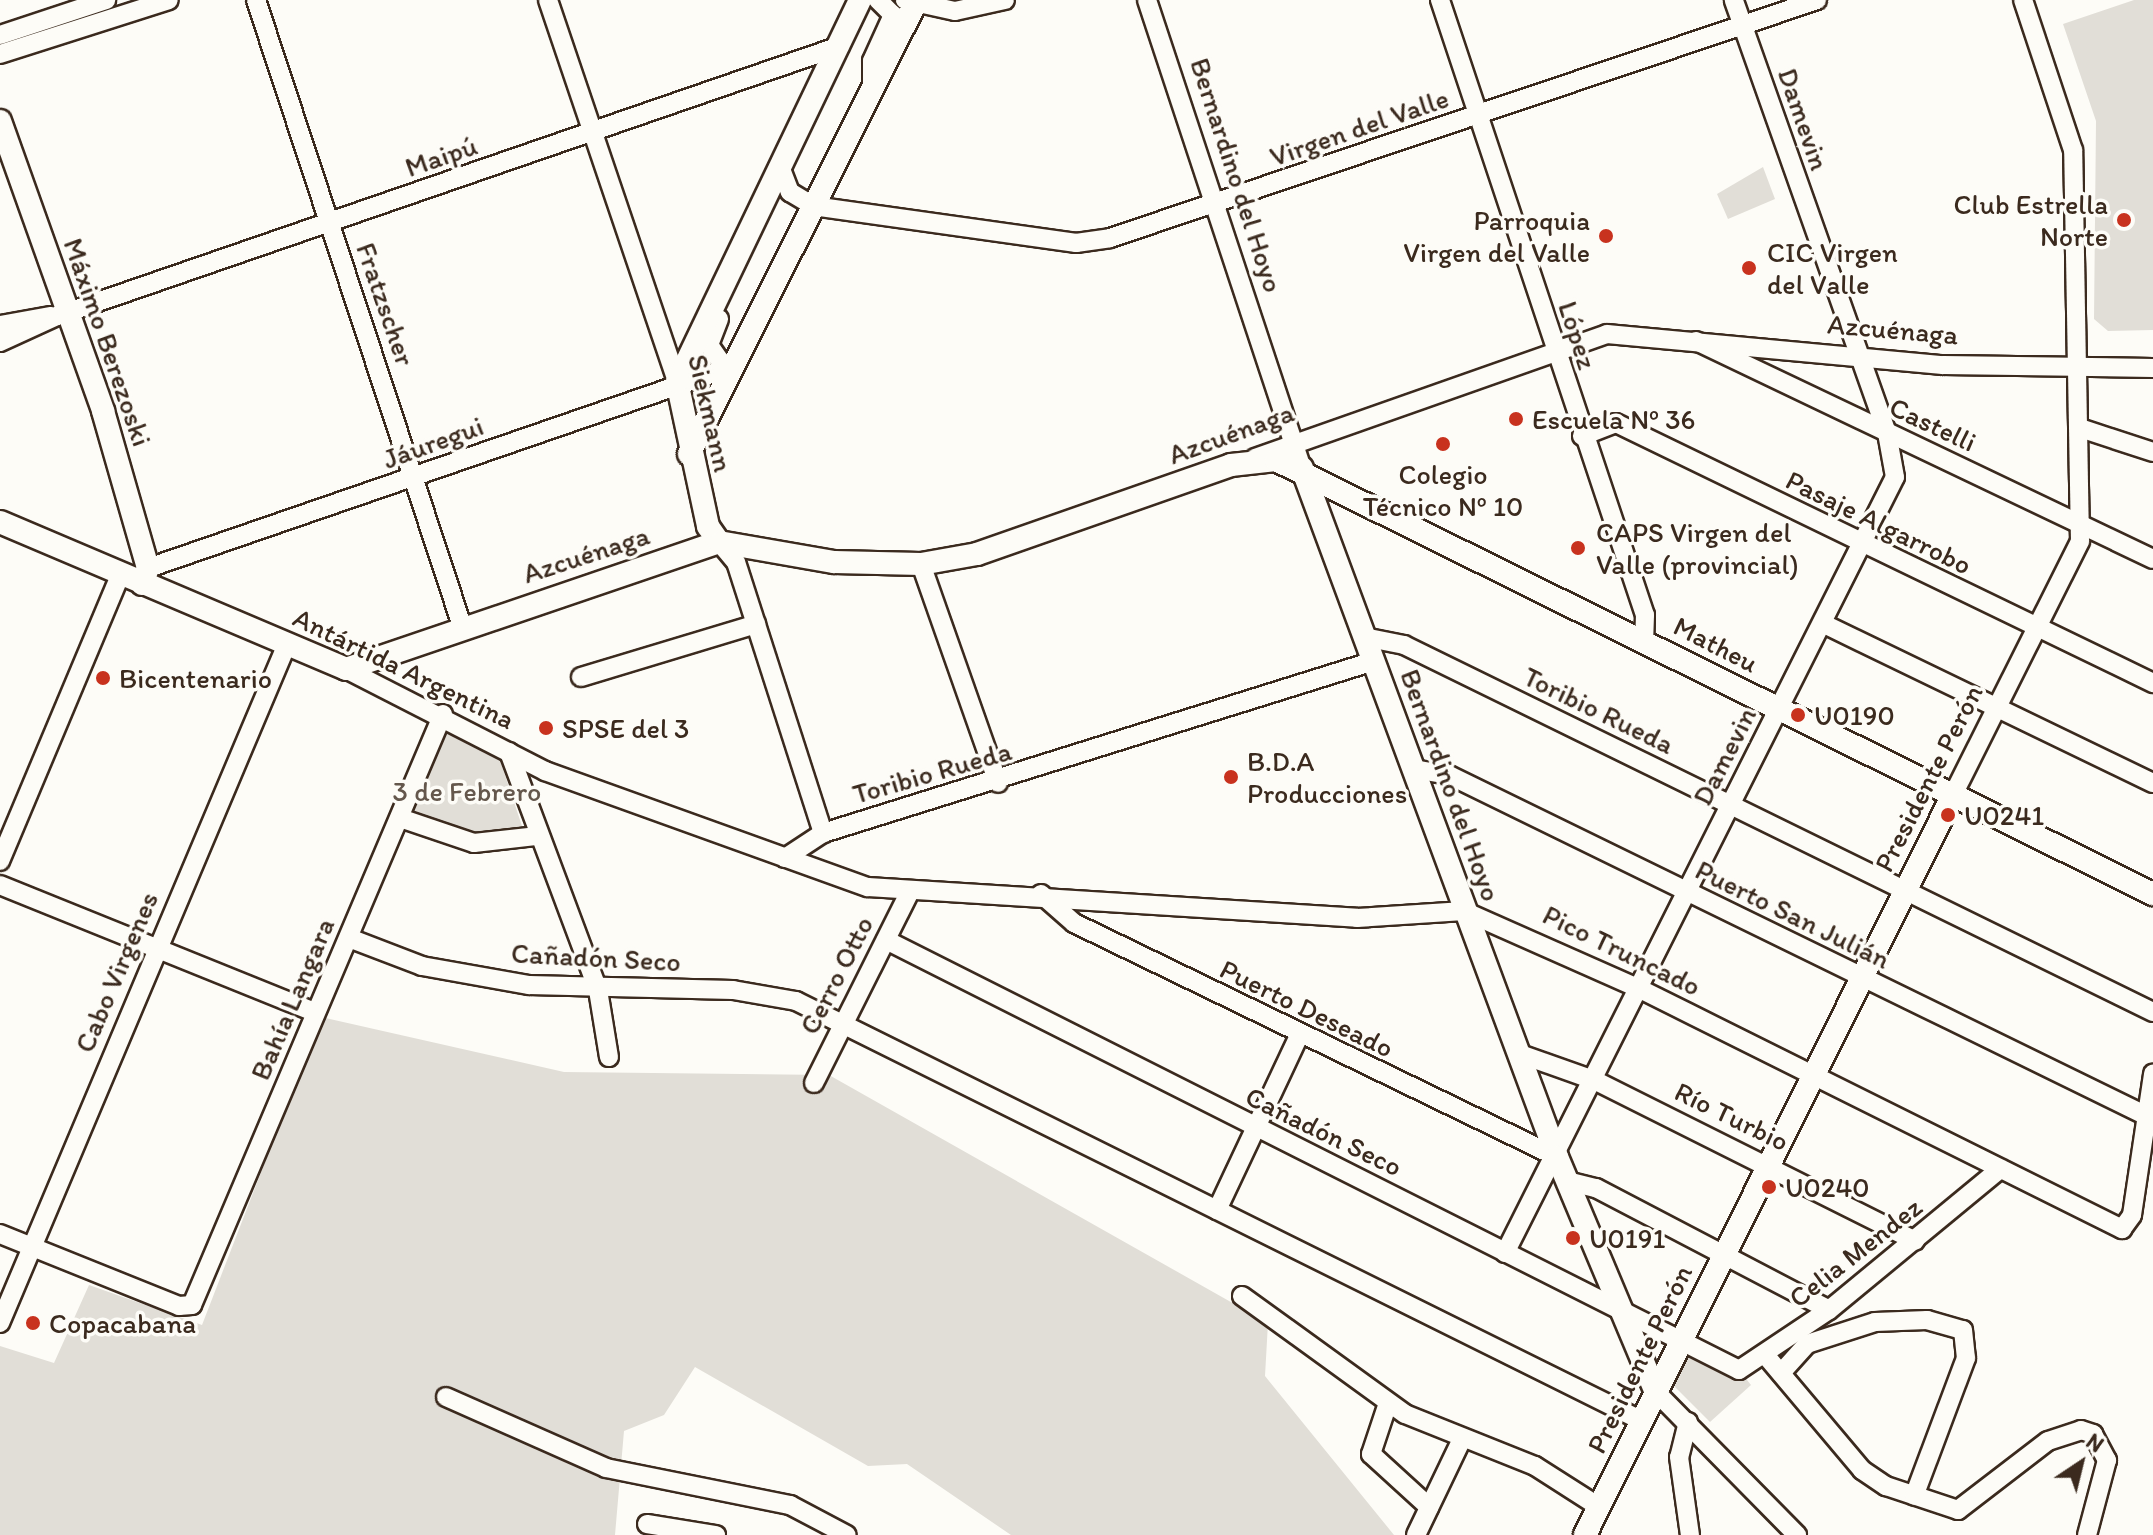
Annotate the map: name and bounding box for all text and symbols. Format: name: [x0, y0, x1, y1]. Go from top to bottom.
street label: Bernardino del Hoyo: [1183, 54, 1291, 296]
street label: Damevin: [1771, 63, 1837, 175]
street label: Virgen del Valle: [1265, 81, 1453, 173]
street label: Maipú: [401, 128, 481, 184]
place label: Club Estrella Norte: [1953, 187, 2108, 253]
place label: Parroquia Virgen del Valle: [1404, 203, 1590, 269]
marker: Club Estrella Norte: [2115, 211, 2133, 229]
marker: Parroquia Virgen del Valle: [1597, 227, 1615, 245]
street label: Máximo Berezoski: [57, 234, 159, 450]
place label: CIC Virgen del Valle: [1767, 235, 1898, 301]
street label: Fratzscher: [349, 238, 423, 370]
marker: CIC Virgen del Valle: [1738, 257, 1760, 279]
street label: López: [1551, 297, 1605, 373]
street label: Azcuénaga: [1826, 307, 1960, 351]
street label: Siekmann: [681, 351, 741, 475]
street label: Castelli: [1884, 389, 1982, 459]
street label: Azcuénaga: [1164, 395, 1298, 471]
place label: Escuela Nº 36: [1532, 402, 1695, 436]
street label: Jáuregui: [378, 408, 488, 476]
marker: Escuela Nº 36: [1507, 410, 1525, 428]
marker: Colegio Técnico Nº 10: [1434, 435, 1452, 453]
place label: Colegio Técnico Nº 10: [1363, 457, 1523, 523]
street label: Pasaje Algarrobo: [1781, 463, 1977, 581]
place label: CAPS Virgen del Valle (provincial): [1596, 515, 1798, 581]
street label: Azcuénaga: [518, 518, 654, 590]
marker: CAPS Virgen del Valle (provincial): [1567, 537, 1589, 559]
street label: Antártida Argentina: [288, 600, 520, 736]
street label: Matheu: [1668, 609, 1764, 679]
street label: Toribio Rueda: [1518, 659, 1680, 761]
place label: Bicentenario: [119, 661, 272, 695]
street label: Bernardino del Hoyo: [1393, 664, 1509, 906]
marker: Bicentenario: [94, 669, 112, 687]
street label: Presidente Perón: [1867, 680, 1989, 876]
place label: U0190: [1814, 698, 1895, 732]
street label: Damevin: [1685, 701, 1763, 811]
marker: U0190: [1789, 706, 1807, 724]
place label: SPSE del 3: [562, 711, 689, 745]
marker: SPSE del 3: [537, 719, 555, 737]
street label: Toribio Rueda: [849, 733, 1015, 811]
place label: B.D.A Producciones: [1247, 744, 1407, 810]
marker: B.D.A Producciones: [1222, 768, 1240, 786]
park label: 3 de Febrero: [393, 774, 541, 808]
place label: U0241: [1964, 798, 2044, 832]
marker: U0241: [1939, 806, 1957, 824]
street label: Puerto San Julián: [1690, 852, 1896, 976]
street label: Cabo Virgenes: [67, 886, 165, 1058]
street label: Pico Truncado: [1539, 898, 1705, 1002]
street label: Cerro Otto: [792, 910, 880, 1040]
street label: Bahía Langara: [243, 913, 341, 1085]
street label: Cañadón Seco: [510, 936, 682, 978]
street label: Puerto Deseado: [1215, 952, 1399, 1064]
street label: Río Turbio: [1670, 1074, 1794, 1158]
street label: Cañadón Seco: [1240, 1079, 1408, 1183]
place label: U0240: [1785, 1170, 1870, 1204]
marker: U0240: [1760, 1178, 1778, 1196]
street label: Celia Mendez: [1782, 1190, 1928, 1314]
place label: U0191: [1589, 1221, 1665, 1255]
marker: U0191: [1564, 1229, 1582, 1247]
street label: Presidente Perón: [1579, 1260, 1699, 1458]
place label: Copacabana: [49, 1306, 196, 1340]
marker: Copacabana: [24, 1314, 42, 1332]
north arrow: [2041, 1423, 2121, 1503]
text: N: [2081, 1428, 2109, 1458]

